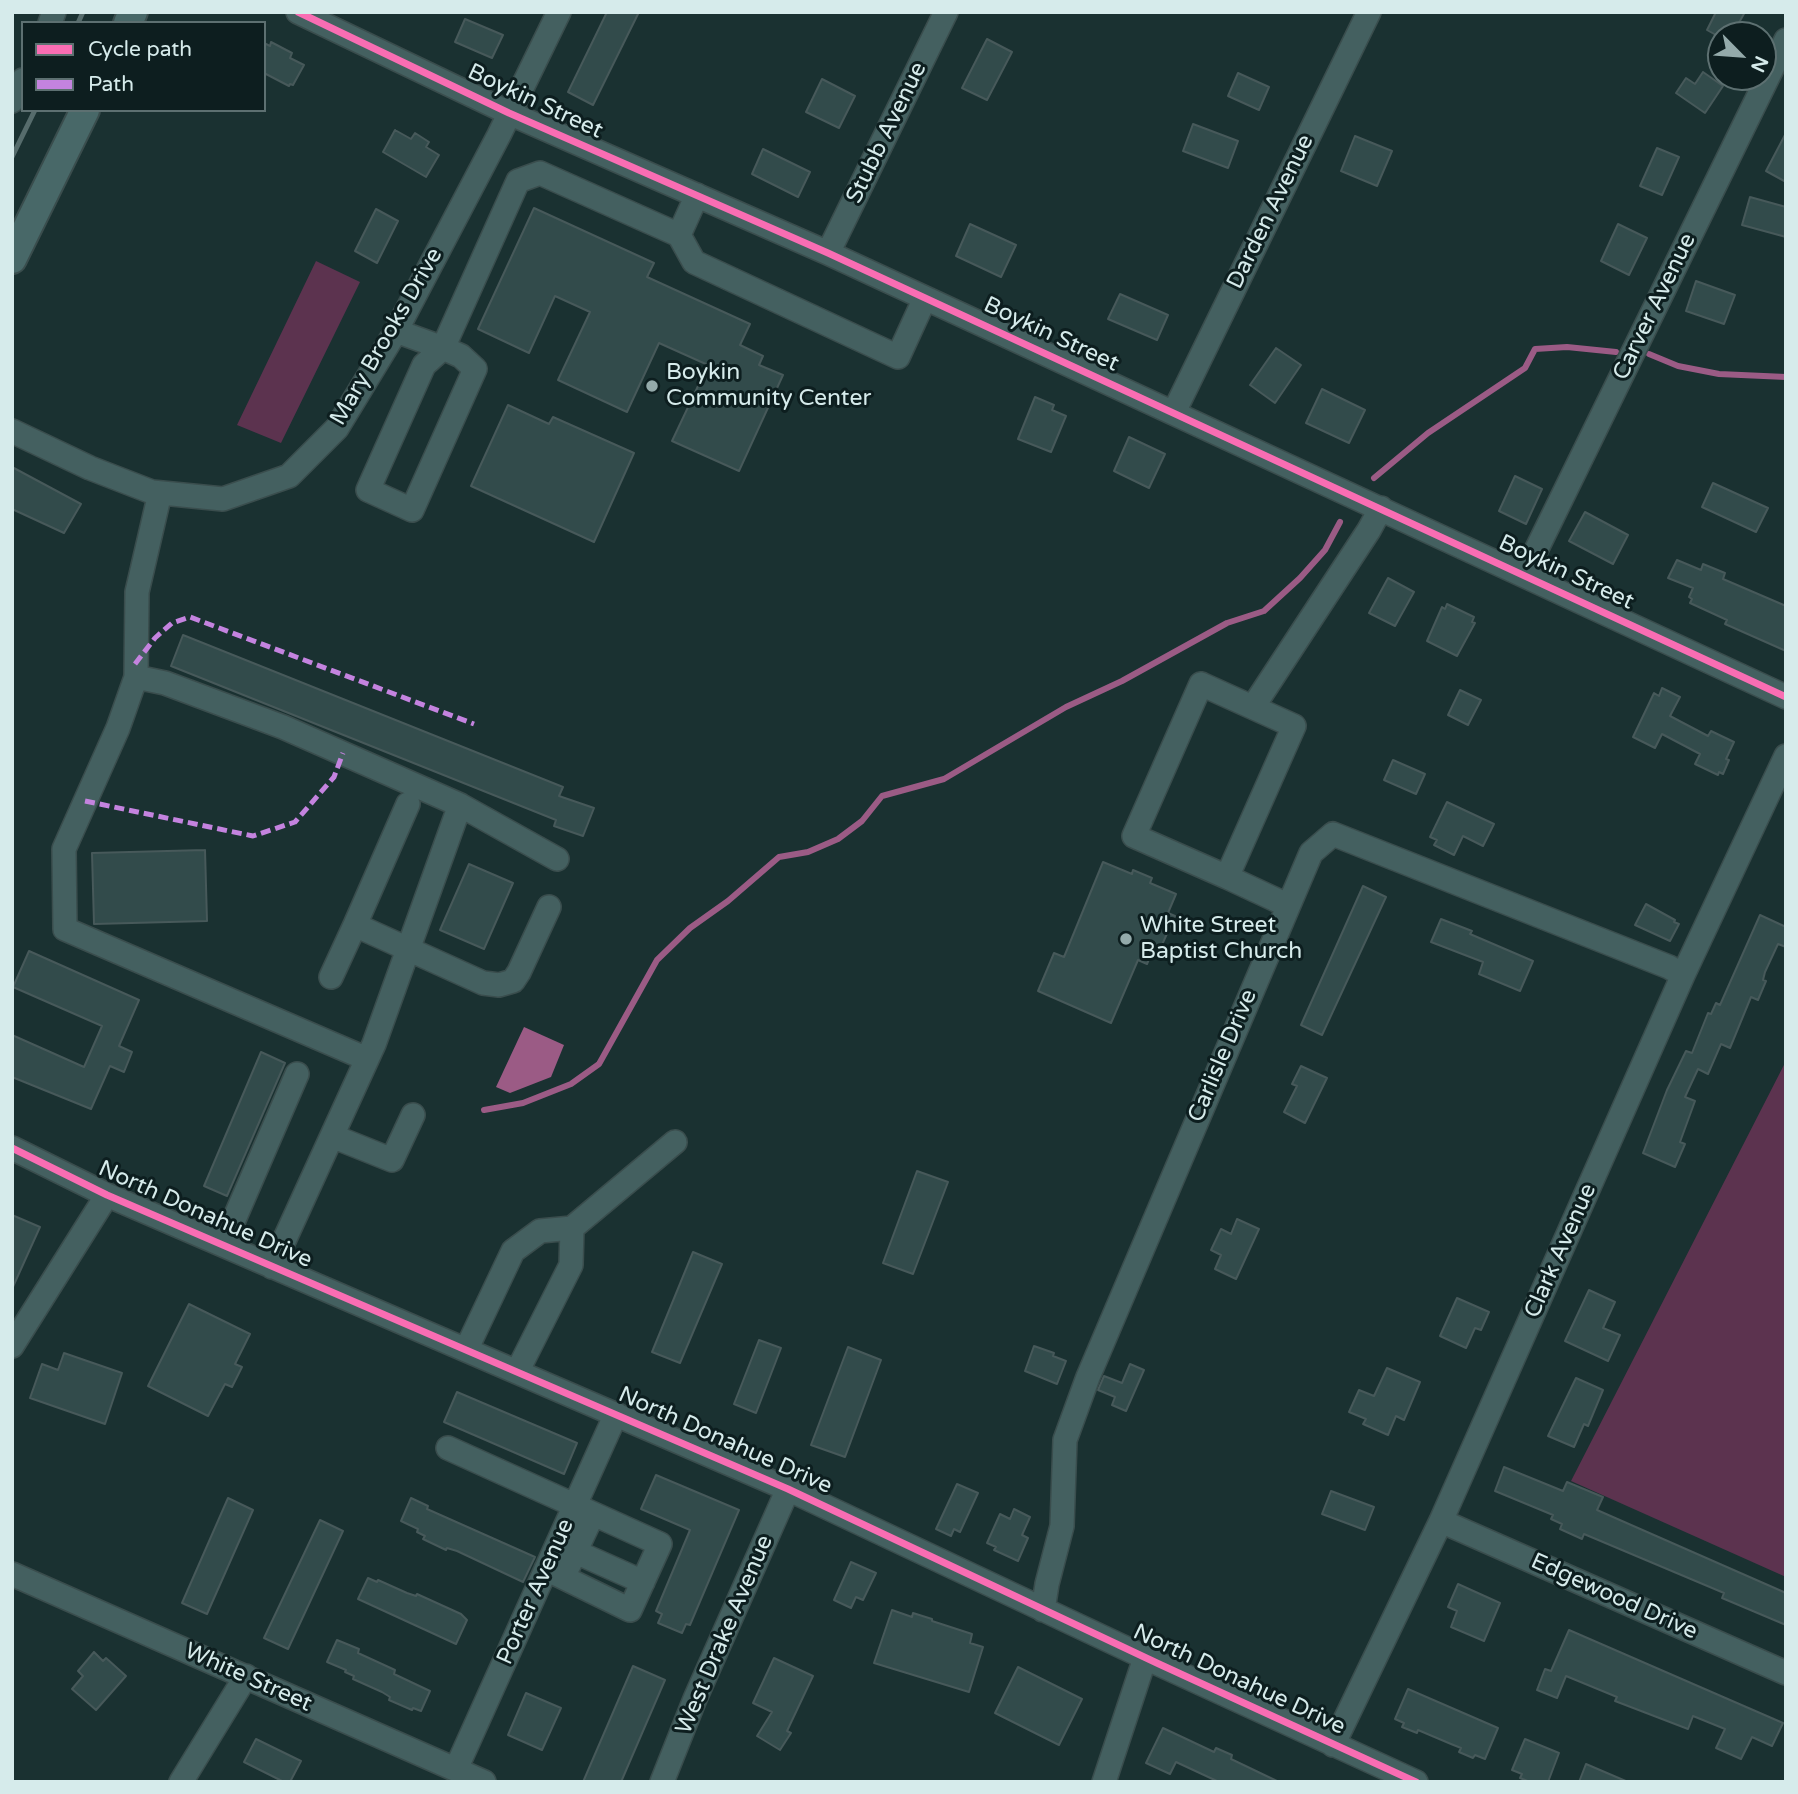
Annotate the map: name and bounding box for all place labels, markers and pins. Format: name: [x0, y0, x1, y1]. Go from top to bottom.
place label: Boykin Community Center: [666, 359, 871, 413]
marker: Boykin Community Center: [644, 378, 660, 394]
place label: White Street Baptist Church: [1140, 912, 1302, 966]
marker: White Street Baptist Church: [1118, 931, 1134, 947]

